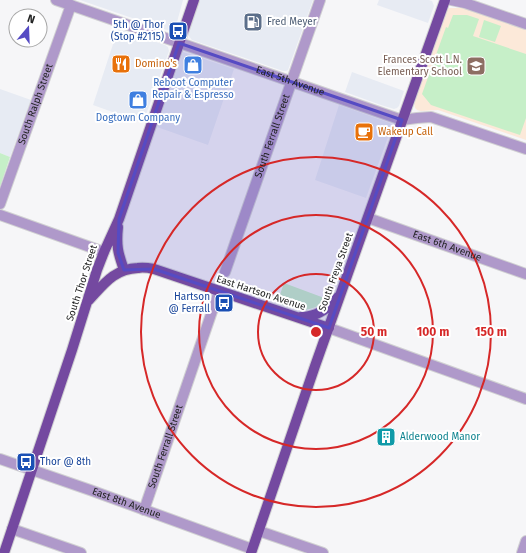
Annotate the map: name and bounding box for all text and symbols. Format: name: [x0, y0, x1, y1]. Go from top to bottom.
north arrow: [8, 8, 48, 48]
fuel station icon: Fred Meyer: [242, 11, 264, 33]
text: N: [26, 12, 37, 26]
place label: Fred Meyer: [267, 16, 317, 28]
place label: 5th @ Thor (Stop #2115): [111, 19, 164, 43]
bus stop icon: 5th @ Thor (Stop #2115): [167, 20, 189, 42]
restaurant icon: Domino's: [110, 53, 132, 75]
shop icon: Reboot Computer Repair & Espresso: [182, 54, 204, 76]
place label: Frances Scott L.N. Elementary School: [377, 54, 462, 78]
school or university icon: Frances Scott L.N. Elementary School: [465, 55, 487, 77]
place label: Domino's: [135, 58, 177, 70]
street label: South Ralph Street: [16, 62, 56, 146]
street label: East 5th Avenue: [254, 64, 326, 99]
place label: Reboot Computer Repair & Espresso: [152, 77, 234, 101]
shop icon: Dogtown Company: [127, 89, 149, 111]
street label: South Ferrall Street: [252, 92, 293, 179]
place label: Dogtown Company: [96, 112, 180, 124]
cafe icon: Wakeup Call: [353, 121, 375, 143]
place label: Wakeup Call: [378, 126, 433, 138]
street label: East 6th Avenue: [411, 228, 483, 264]
street label: South Freya Street: [316, 231, 356, 313]
street label: South Thor Street: [64, 243, 100, 323]
street label: East Hartson Avenue: [215, 273, 307, 313]
place label: Hartson @ Ferrall: [169, 291, 210, 315]
bus stop icon: Hartson @ Ferrall: [213, 292, 235, 314]
centre of rings: [309, 325, 323, 339]
text: 50 m: [361, 325, 387, 339]
text: 100 m: [417, 325, 449, 339]
text: 150 m: [475, 325, 507, 339]
street label: South Ferrall Street: [146, 403, 186, 490]
building icon: Alderwood Manor: [375, 426, 397, 448]
place label: Alderwood Manor: [400, 431, 480, 443]
bus stop icon: Thor @ 8th: [15, 451, 37, 473]
place label: Thor @ 8th: [40, 456, 91, 468]
street label: East 8th Avenue: [90, 485, 163, 521]

